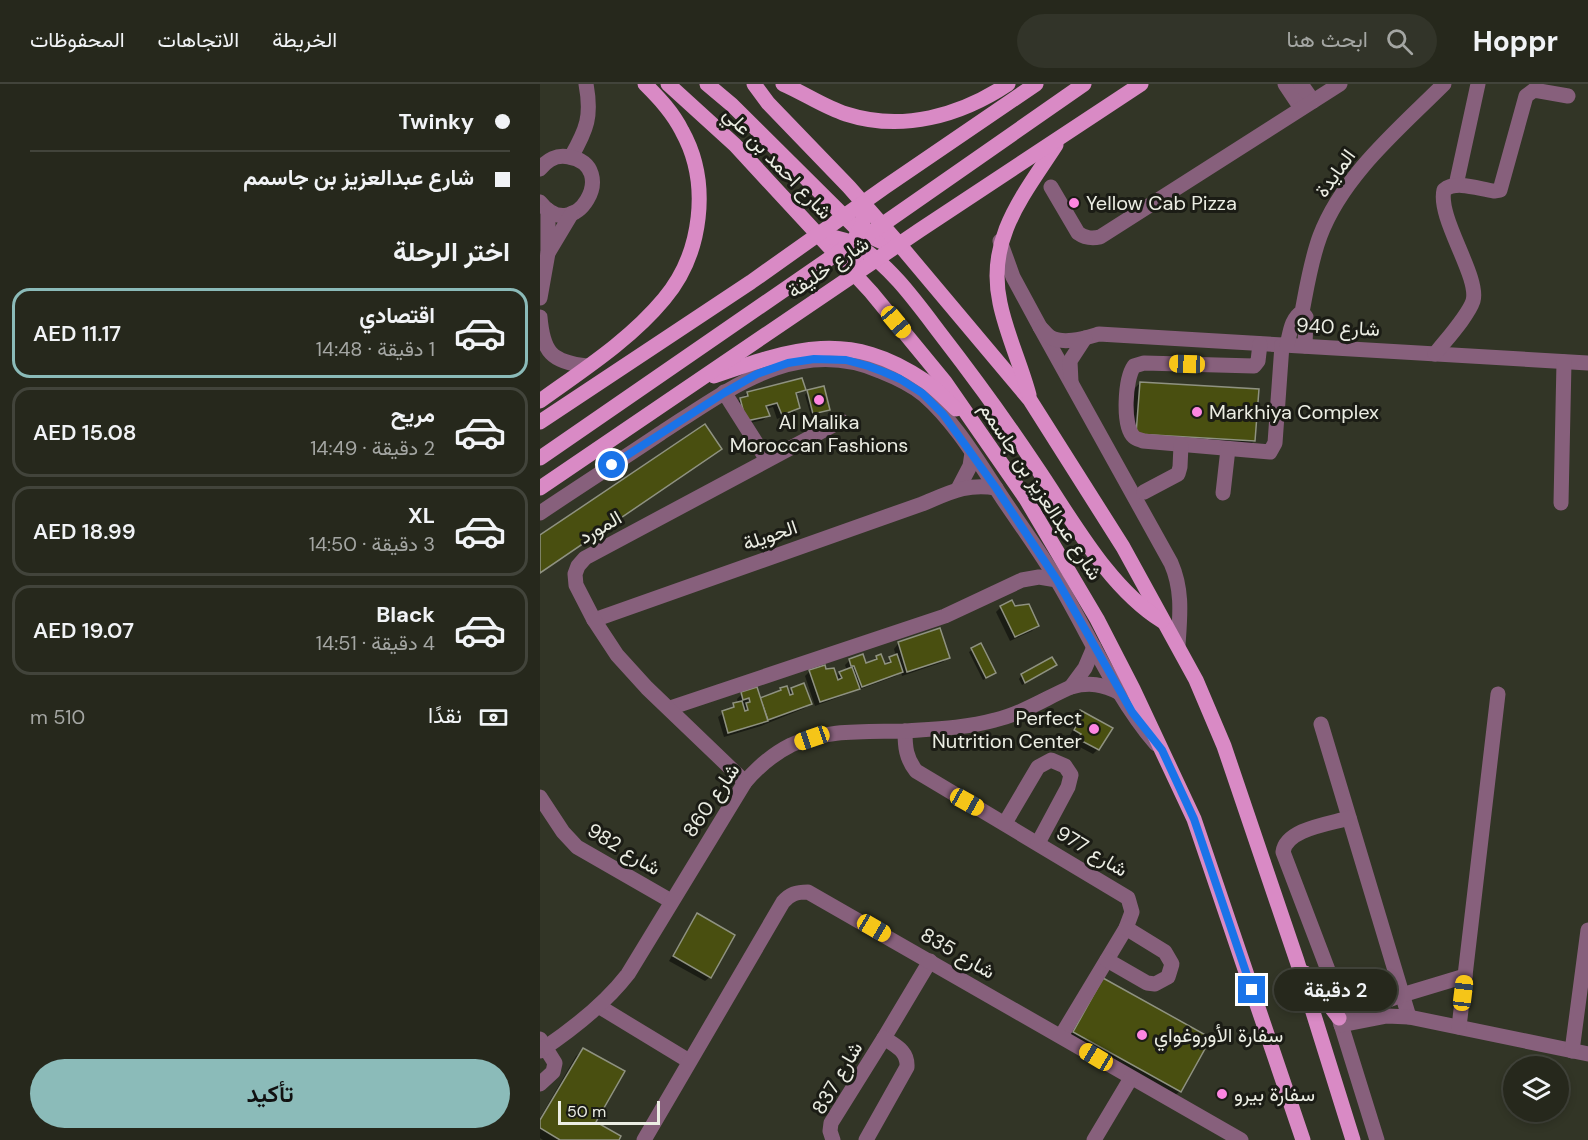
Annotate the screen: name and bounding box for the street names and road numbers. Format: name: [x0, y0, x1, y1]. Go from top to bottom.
street label: شارع احمد بن علي: [715, 101, 838, 227]
street label: المايدة: [1309, 144, 1361, 202]
street label: شارع خليفة: [782, 230, 874, 305]
street label: شارع 940: [1295, 312, 1381, 343]
street label: شارع عبدالعزيز بن جاسمم: [973, 397, 1108, 586]
street label: المورد: [574, 504, 626, 550]
street label: الحويلة: [739, 514, 801, 556]
street label: شارع 860: [677, 758, 746, 843]
street label: شارع 982: [582, 817, 665, 882]
street label: شارع 977: [1051, 820, 1133, 883]
street label: شارع 835: [916, 921, 1000, 986]
street label: شارع 837: [806, 1037, 869, 1120]

